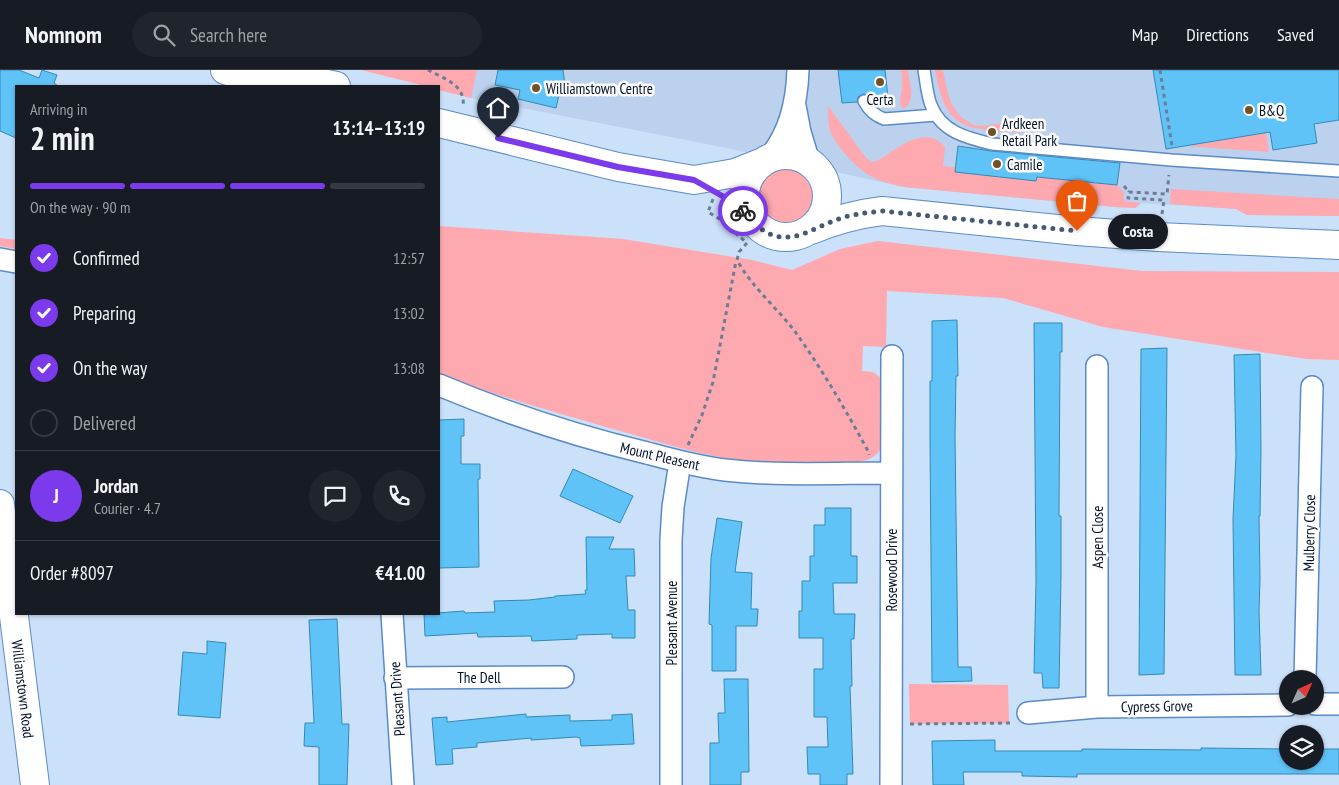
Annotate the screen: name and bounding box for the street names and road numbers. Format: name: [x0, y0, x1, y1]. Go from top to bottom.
street label: Mount Pleasent: [618, 438, 702, 474]
street label: Mulberry Close: [1299, 494, 1319, 572]
street label: Aspen Close: [1088, 506, 1107, 568]
street label: Rosewood Drive: [882, 529, 901, 611]
street label: Pleasant Avenue: [662, 581, 681, 665]
street label: Williamstown Road: [8, 639, 38, 739]
street label: Pleasant Drive: [385, 661, 409, 737]
street label: The Dell: [457, 668, 501, 687]
street label: Cypress Grove: [1121, 696, 1193, 716]

